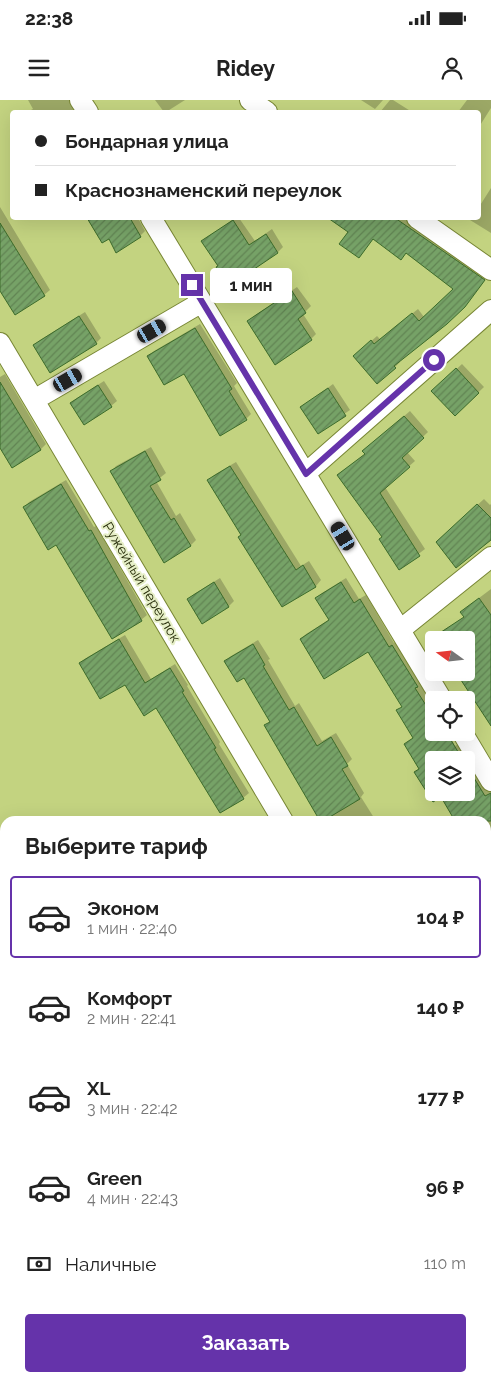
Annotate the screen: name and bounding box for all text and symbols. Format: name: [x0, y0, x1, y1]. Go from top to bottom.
text: 22:38: [25, 7, 73, 29]
icon: menu: [25, 54, 53, 82]
icon: person: [438, 54, 466, 82]
text: Ridey: [216, 55, 275, 81]
text: Бондарная улица: [65, 130, 229, 152]
text: Краснознаменский переулок: [65, 179, 342, 201]
callout: 1 мин: [210, 268, 292, 302]
route end: [181, 274, 203, 296]
text: 1 мин: [230, 276, 272, 295]
car: [135, 317, 168, 345]
route start: [423, 349, 445, 371]
car: [51, 366, 84, 394]
street label: Ружейный переулок: [100, 519, 184, 645]
car: [328, 519, 357, 553]
north arrow: [425, 631, 475, 681]
map controls: [425, 631, 475, 801]
button: locate: [425, 691, 475, 741]
button: layers: [425, 751, 475, 801]
text: Выберите тариф: [25, 833, 208, 859]
icon: car: [27, 895, 72, 940]
text: Эконом: [87, 897, 159, 919]
text: 104 ₽: [416, 906, 464, 928]
text: 1 мин · 22:40: [87, 919, 177, 938]
icon: car: [27, 985, 72, 1030]
text: Комфорт: [87, 987, 172, 1009]
text: 140 ₽: [416, 996, 464, 1018]
text: 2 мин · 22:41: [87, 1009, 176, 1028]
icon: car: [27, 1075, 72, 1120]
text: XL: [87, 1077, 110, 1099]
text: 177 ₽: [418, 1086, 464, 1108]
text: 3 мин · 22:42: [87, 1099, 178, 1118]
icon: car: [27, 1165, 72, 1210]
text: Green: [87, 1167, 142, 1189]
text: 96 ₽: [426, 1176, 464, 1198]
text: 4 мин · 22:43: [87, 1189, 178, 1208]
icon: cash: [25, 1250, 53, 1278]
text: Наличные: [65, 1253, 156, 1275]
text: 110 m: [424, 1254, 466, 1273]
button: Заказать: [25, 1314, 466, 1372]

